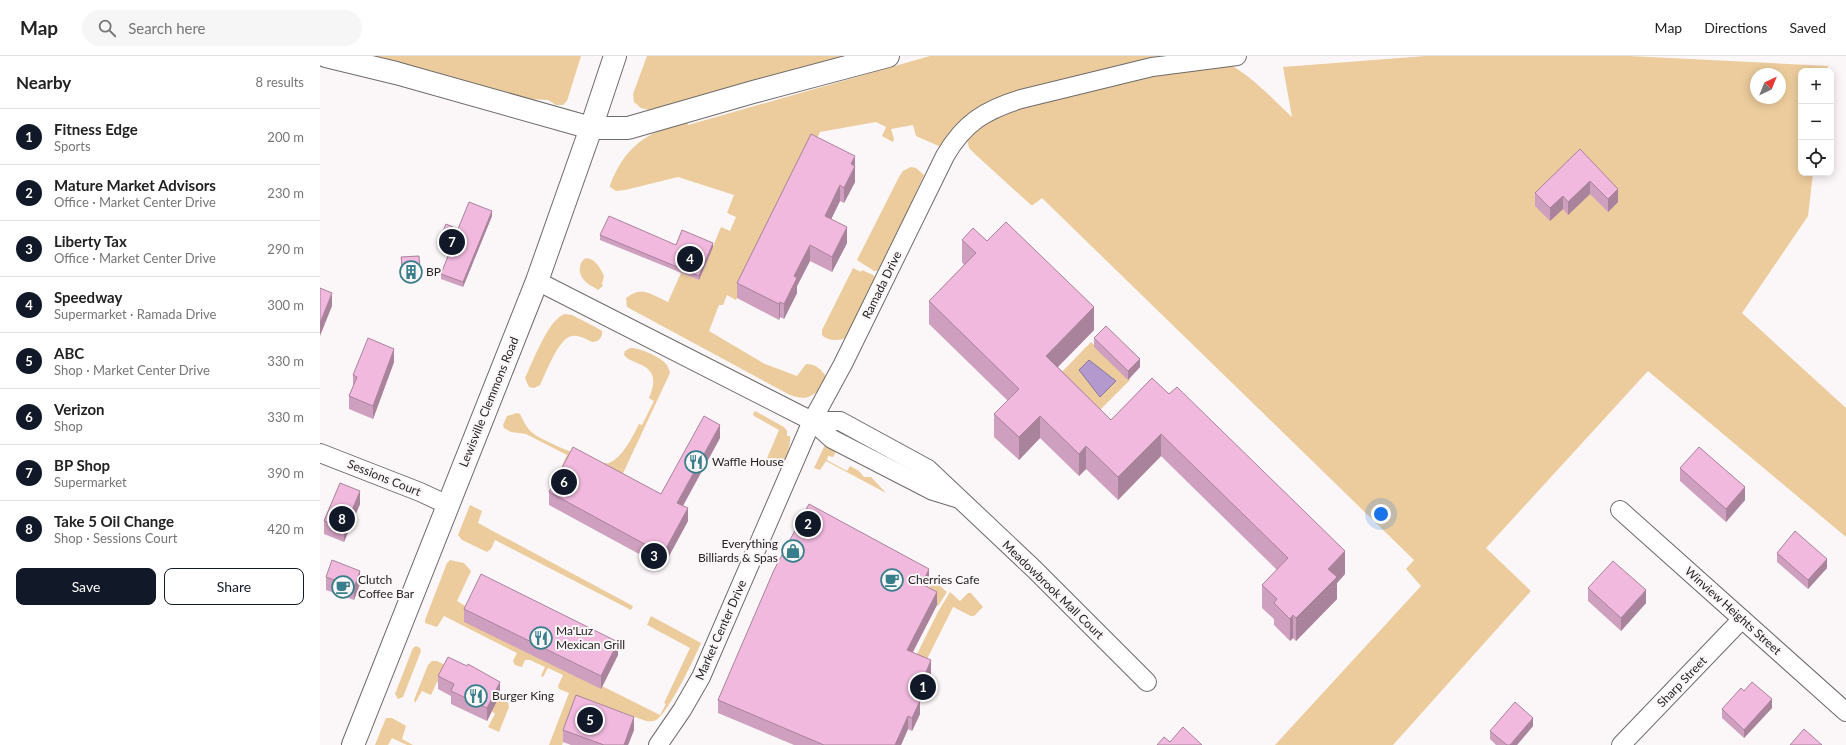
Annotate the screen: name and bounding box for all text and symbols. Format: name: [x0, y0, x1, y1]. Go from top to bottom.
search box: [82, 10, 362, 46]
text: Map: [20, 16, 58, 39]
icon: search: [96, 17, 118, 39]
text: Search here: [128, 19, 206, 37]
text: Map: [1655, 19, 1682, 36]
text: Directions: [1704, 19, 1767, 36]
text: Saved: [1789, 19, 1826, 36]
north arrow: [1750, 68, 1786, 104]
map controls: [1798, 68, 1834, 176]
button: +: [1798, 68, 1834, 104]
text: Nearby: [16, 72, 71, 93]
text: 8 results: [256, 74, 304, 90]
button: −: [1798, 104, 1834, 140]
text: Fitness Edge: [54, 120, 138, 138]
text: 1: [25, 129, 33, 145]
text: 200 m: [267, 129, 304, 145]
text: Sports: [54, 138, 91, 154]
button: locate: [1798, 140, 1834, 176]
text: Mature Market Advisors: [54, 176, 216, 194]
text: 2: [25, 185, 33, 201]
text: 230 m: [267, 185, 304, 201]
text: Office · Market Center Drive: [54, 194, 216, 210]
pin: 7: [439, 227, 465, 257]
text: Liberty Tax: [54, 232, 127, 250]
text: 3: [25, 241, 33, 257]
text: 290 m: [267, 241, 304, 257]
pin: 4: [677, 244, 703, 274]
street label: Ramada Drive: [859, 248, 904, 321]
text: Office · Market Center Drive: [54, 250, 216, 266]
building icon: BP: [398, 259, 424, 285]
place label: BP: [426, 264, 441, 279]
text: Speedway: [54, 288, 122, 306]
text: 4: [25, 297, 33, 313]
text: 300 m: [267, 297, 304, 313]
text: Supermarket · Ramada Drive: [54, 306, 216, 322]
street label: Lewisville Clemmons Road: [456, 335, 522, 469]
text: ABC: [54, 344, 84, 362]
text: 5: [25, 353, 33, 369]
text: 330 m: [267, 353, 304, 369]
text: Shop · Market Center Drive: [54, 362, 210, 378]
text: Verizon: [54, 400, 104, 418]
text: 6: [25, 409, 33, 425]
text: 330 m: [267, 409, 304, 425]
text: Shop: [54, 418, 83, 434]
restaurant icon: Waffle House: [683, 449, 709, 475]
place label: Waffle House: [712, 454, 784, 469]
text: BP Shop: [54, 456, 110, 474]
street label: Sessions Court: [345, 456, 424, 499]
text: 7: [25, 465, 33, 481]
text: 390 m: [267, 465, 304, 481]
pin: 6: [551, 467, 577, 497]
text: Supermarket: [54, 474, 127, 490]
pin: 8: [329, 504, 355, 534]
your location: [1371, 504, 1391, 524]
pin: 2: [795, 509, 821, 539]
text: Take 5 Oil Change: [54, 512, 174, 530]
text: 8: [25, 521, 33, 537]
text: 420 m: [267, 521, 304, 537]
text: Shop · Sessions Court: [54, 530, 177, 546]
place label: Everything Billiards & Spas: [698, 536, 778, 565]
street label: Meadowbrook Mall Court: [999, 537, 1108, 643]
shop icon: Everything Billiards & Spas: [780, 538, 806, 564]
pin: 3: [641, 541, 667, 571]
street label: Winview Heights Street: [1682, 563, 1785, 658]
cafe icon: Cherries Cafe: [879, 567, 905, 593]
button: Save: [16, 568, 156, 605]
button: Share: [164, 568, 304, 605]
place label: Clutch Coffee Bar: [358, 572, 415, 601]
place label: Cherries Cafe: [908, 572, 980, 587]
cafe icon: Clutch Coffee Bar: [330, 574, 356, 600]
street label: Market Center Drive: [692, 577, 749, 682]
place label: Ma'Luz Mexican Grill: [556, 623, 625, 652]
restaurant icon: Ma'Luz Mexican Grill: [528, 625, 554, 651]
street label: Sharp Street: [1654, 653, 1710, 710]
pin: 1: [910, 672, 936, 702]
restaurant icon: Burger King: [463, 683, 489, 709]
place label: Burger King: [492, 688, 554, 703]
pin: 5: [577, 705, 603, 735]

